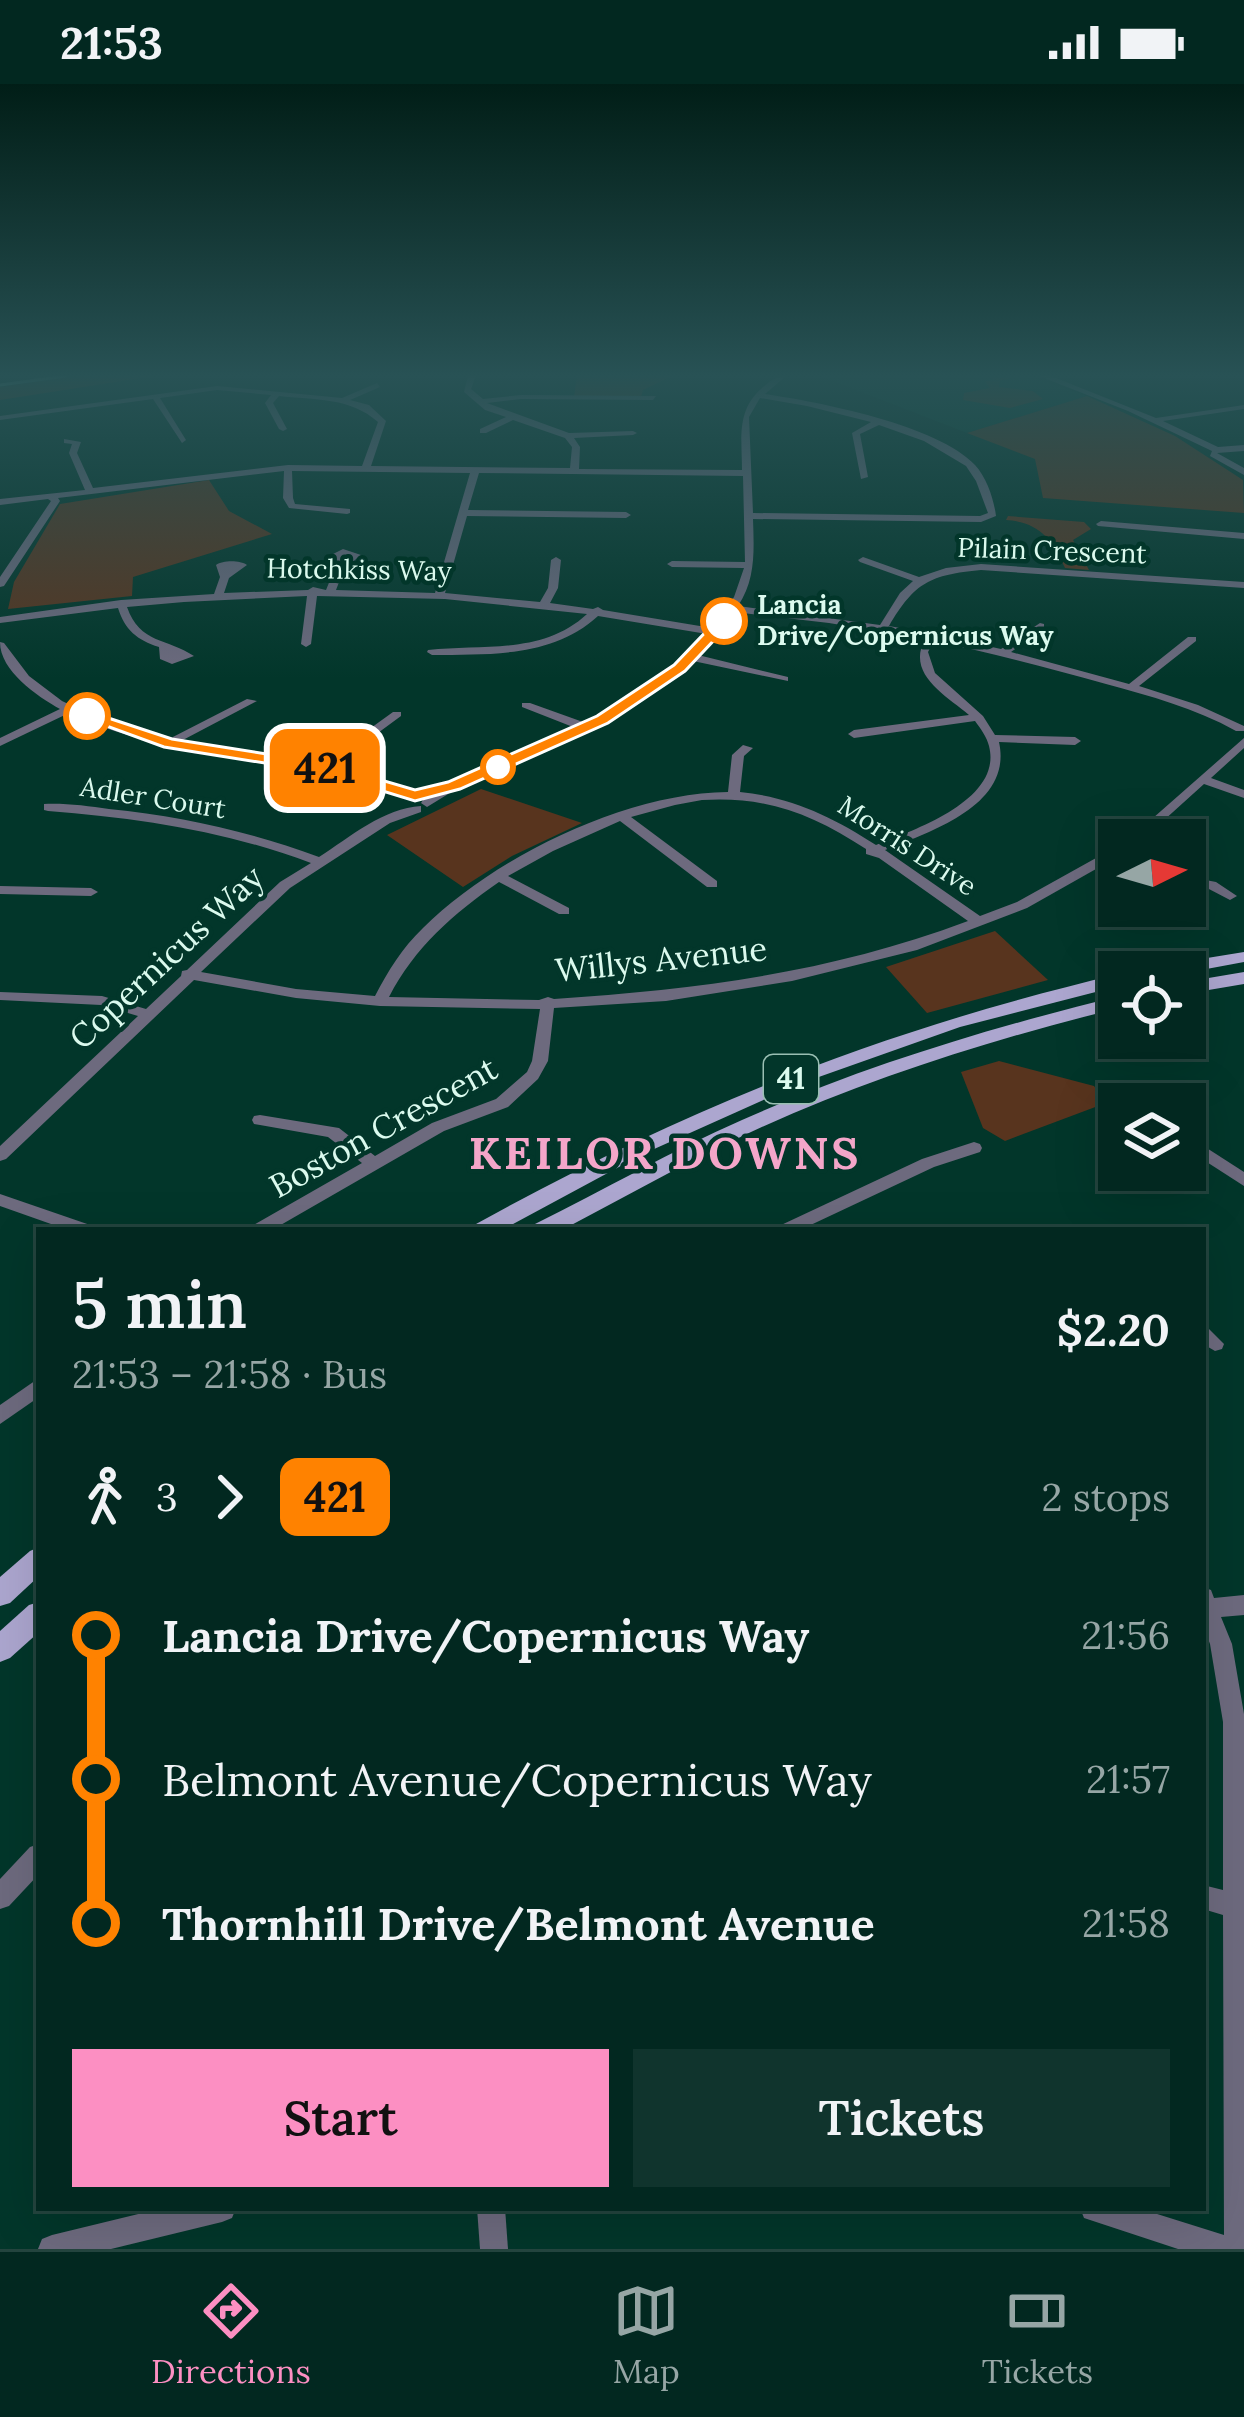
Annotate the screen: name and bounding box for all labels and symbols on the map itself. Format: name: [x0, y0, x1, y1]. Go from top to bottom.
street label: Pilain Crescent: [957, 530, 1148, 570]
street label: Hotchkiss Way: [266, 550, 453, 588]
place label: Lancia Drive/Copernicus Way: [757, 587, 1054, 653]
marker: Lancia Drive/Copernicus Way: [702, 599, 746, 643]
unlabelled marker: [65, 694, 109, 738]
line badge: 421: [256, 729, 394, 807]
unlabelled marker: [482, 751, 514, 783]
street label: Adler Court: [77, 769, 229, 825]
street label: Morris Drive: [832, 788, 983, 903]
north arrow: [1098, 819, 1206, 927]
street label: Copernicus Way: [60, 856, 272, 1058]
street label: Willys Avenue: [553, 927, 769, 991]
street label: Boston Crescent: [262, 1047, 504, 1207]
road number: 41: [764, 1055, 818, 1103]
district label: KEILOR DOWNS: [469, 1124, 861, 1181]

